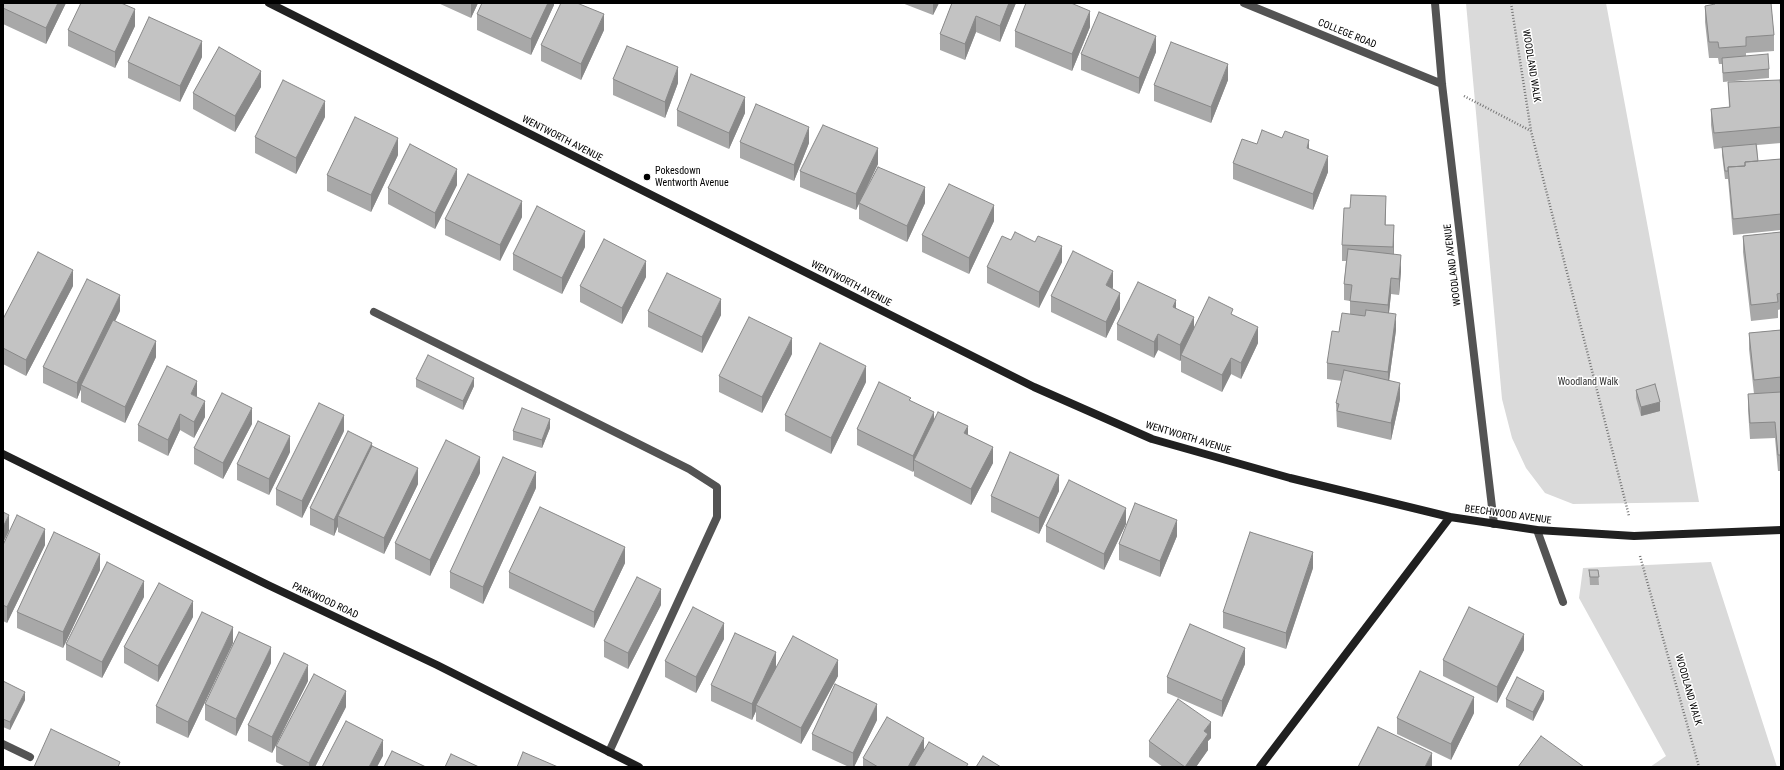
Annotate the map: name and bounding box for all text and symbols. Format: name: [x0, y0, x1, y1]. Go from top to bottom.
street label: COLLEGE ROAD: [1316, 17, 1378, 51]
street label: WOODLAND WALK: [1519, 29, 1543, 103]
street label: WENTWORTH AVENUE: [520, 113, 604, 165]
place label: Pokesdown Wentworth Avenue: [655, 165, 729, 188]
marker: Pokesdown Wentworth Avenue: [642, 172, 652, 182]
street label: WOODLAND AVENUE: [1442, 223, 1464, 307]
street label: WENTWORTH AVENUE: [809, 258, 893, 310]
park label: Woodland Walk: [1558, 376, 1618, 388]
street label: WENTWORTH AVENUE: [1144, 419, 1232, 457]
street label: BEECHWOOD AVENUE: [1464, 503, 1552, 527]
street label: PARKWOOD ROAD: [290, 580, 360, 622]
street label: WOODLAND WALK: [1672, 653, 1704, 727]

